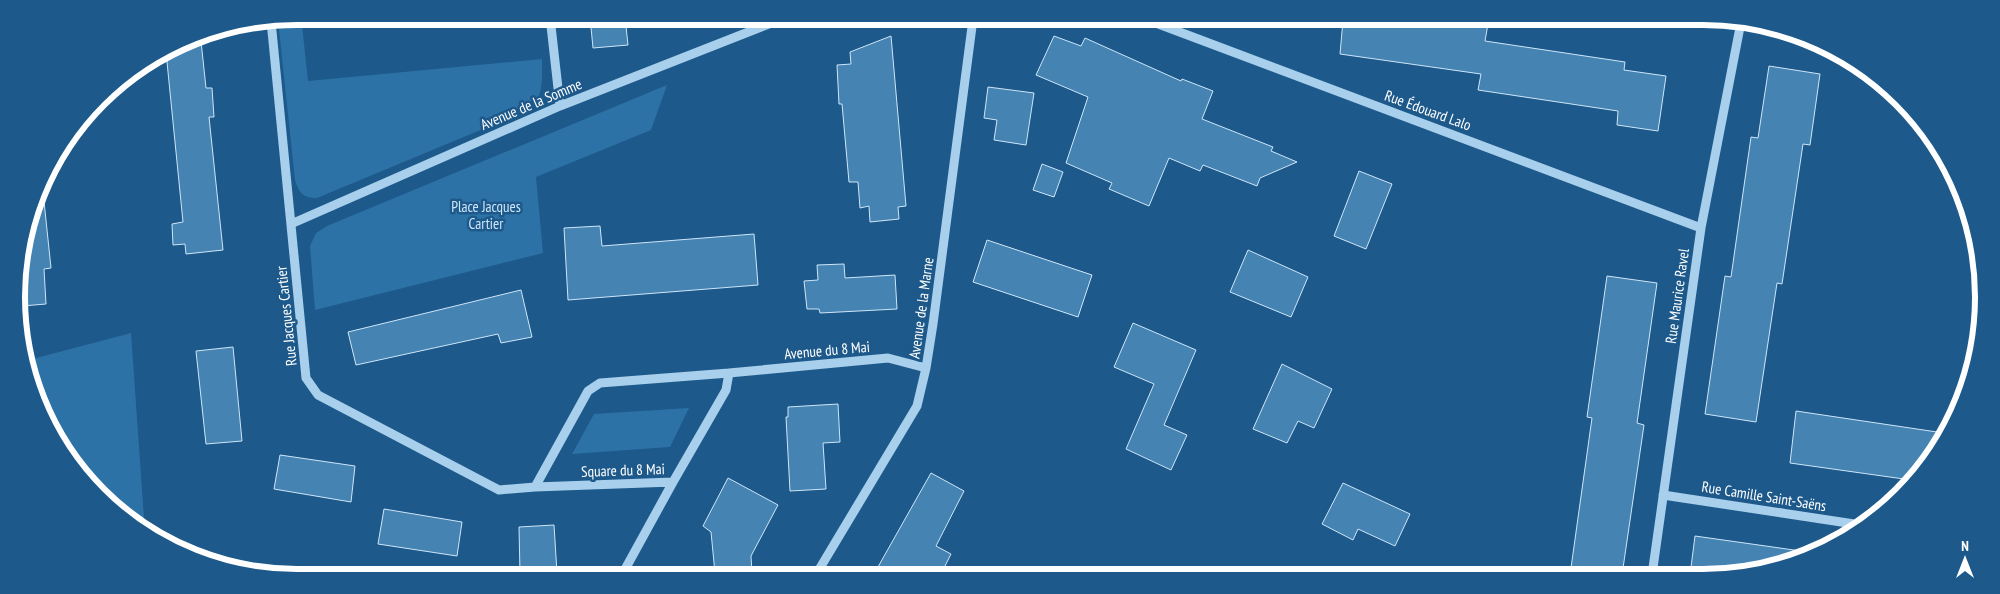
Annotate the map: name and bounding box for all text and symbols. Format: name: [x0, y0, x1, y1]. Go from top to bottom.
street label: Avenue de la Somme: [477, 74, 585, 134]
street label: Rue Édouard Lalo: [1382, 86, 1474, 134]
park label: Place Jacques Cartier: [451, 197, 521, 233]
street label: Rue Maurice Ravel: [1661, 247, 1693, 345]
street label: Avenue de la Marne: [904, 256, 938, 360]
street label: Rue Jacques Cartier: [271, 264, 301, 367]
street label: Avenue du 8 Mai: [783, 337, 871, 363]
street label: Square du 8 Mai: [581, 459, 665, 481]
street label: Rue Camille Saint-Saëns: [1700, 477, 1828, 515]
north arrow: [1940, 534, 1990, 584]
text: N: [1961, 537, 1969, 555]

